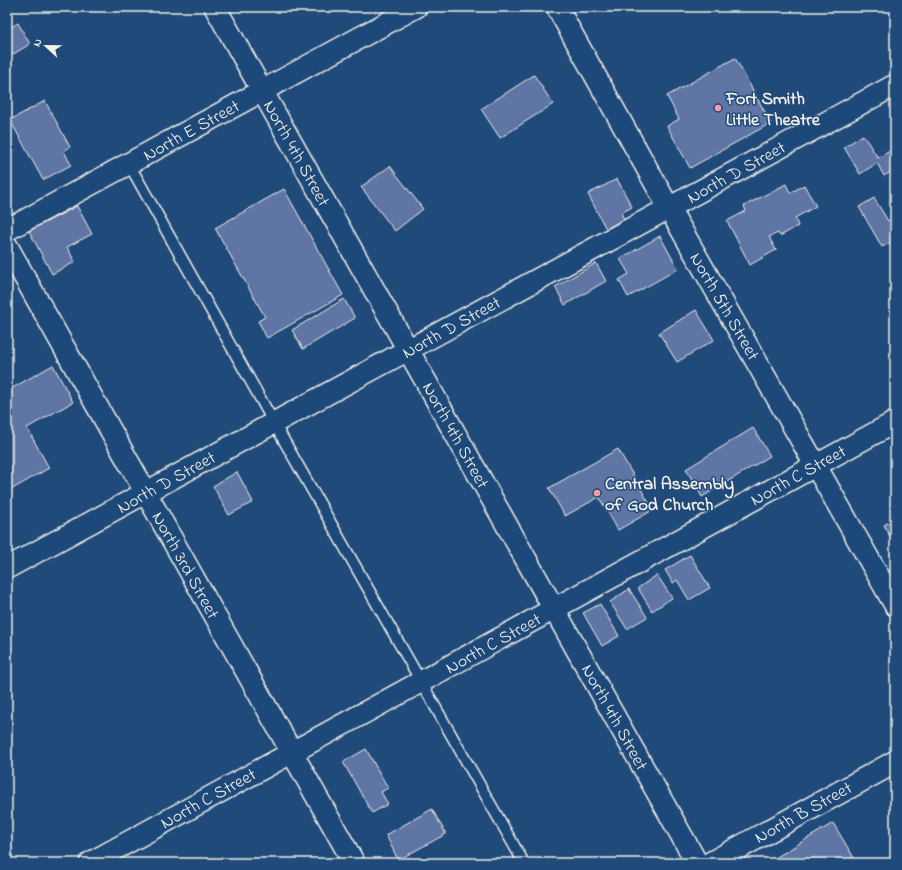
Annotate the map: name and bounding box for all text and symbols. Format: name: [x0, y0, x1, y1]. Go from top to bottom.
north arrow: [26, 26, 66, 66]
text: N: [29, 36, 46, 49]
place label: Fort Smith Little Theatre: [725, 87, 821, 134]
street label: North E Street: [139, 94, 245, 169]
street label: North 4th Street: [255, 96, 335, 212]
marker: Fort Smith Little Theatre: [713, 103, 723, 113]
street label: North D Street: [683, 136, 791, 212]
street label: North 5th Street: [682, 248, 765, 366]
street label: North D Street: [398, 291, 506, 367]
street label: North 4th Street: [414, 378, 494, 494]
street label: North C Street: [746, 440, 852, 514]
street label: North D Street: [113, 446, 221, 522]
place label: Central Assembly of God Church: [605, 472, 734, 519]
marker: Central Assembly of God Church: [592, 488, 602, 498]
street label: North 3rd Street: [144, 508, 225, 624]
street label: North C Street: [441, 608, 547, 682]
street label: North 4th Street: [573, 660, 653, 776]
street label: North C Street: [156, 763, 262, 837]
street label: North B Street: [750, 776, 858, 851]

